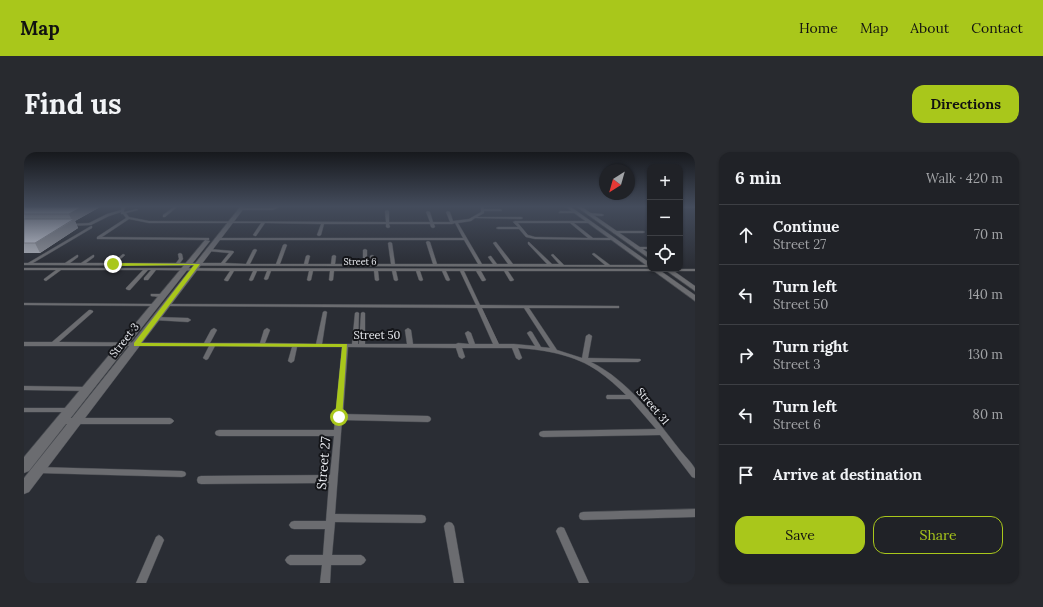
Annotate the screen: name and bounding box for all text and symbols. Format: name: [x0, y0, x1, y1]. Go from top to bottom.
text: Map: [20, 16, 60, 40]
text: Home: [799, 19, 838, 37]
text: Map: [860, 19, 888, 37]
text: About: [910, 19, 949, 37]
text: Contact: [971, 19, 1023, 37]
button: Directions: [912, 85, 1019, 123]
text: Find us: [24, 86, 122, 122]
north arrow: [599, 164, 635, 200]
map controls: [647, 164, 683, 272]
button: +: [647, 164, 683, 200]
text: 6 min: [735, 167, 781, 189]
text: Walk · 420 m: [926, 170, 1003, 187]
button: −: [647, 200, 683, 236]
text: Continue: [773, 217, 839, 236]
icon: ahead: [735, 224, 757, 246]
text: 70 m: [974, 226, 1003, 243]
button: locate: [647, 236, 683, 272]
text: Street 27: [773, 236, 826, 253]
route end: [104, 255, 122, 273]
street label: Street 6: [343, 256, 377, 267]
text: Turn left: [773, 277, 837, 296]
icon: left: [735, 284, 757, 306]
text: 140 m: [968, 286, 1003, 303]
text: Street 50: [773, 296, 828, 313]
street label: Street 3: [106, 320, 142, 360]
street label: Street 50: [354, 328, 401, 342]
text: Turn right: [773, 337, 849, 356]
icon: right: [735, 344, 757, 366]
text: 130 m: [968, 346, 1003, 363]
text: Street 3: [773, 356, 821, 373]
street label: Street 31: [633, 385, 673, 427]
text: Turn left: [773, 397, 837, 416]
icon: left: [735, 404, 757, 426]
text: 80 m: [973, 406, 1003, 423]
route start: [330, 408, 348, 426]
text: Street 6: [773, 416, 821, 433]
street label: Street 27: [313, 436, 334, 490]
icon: arrive: [735, 464, 757, 486]
text: Arrive at destination: [773, 465, 922, 484]
button: Save: [735, 516, 865, 554]
button: Share: [873, 516, 1003, 554]

